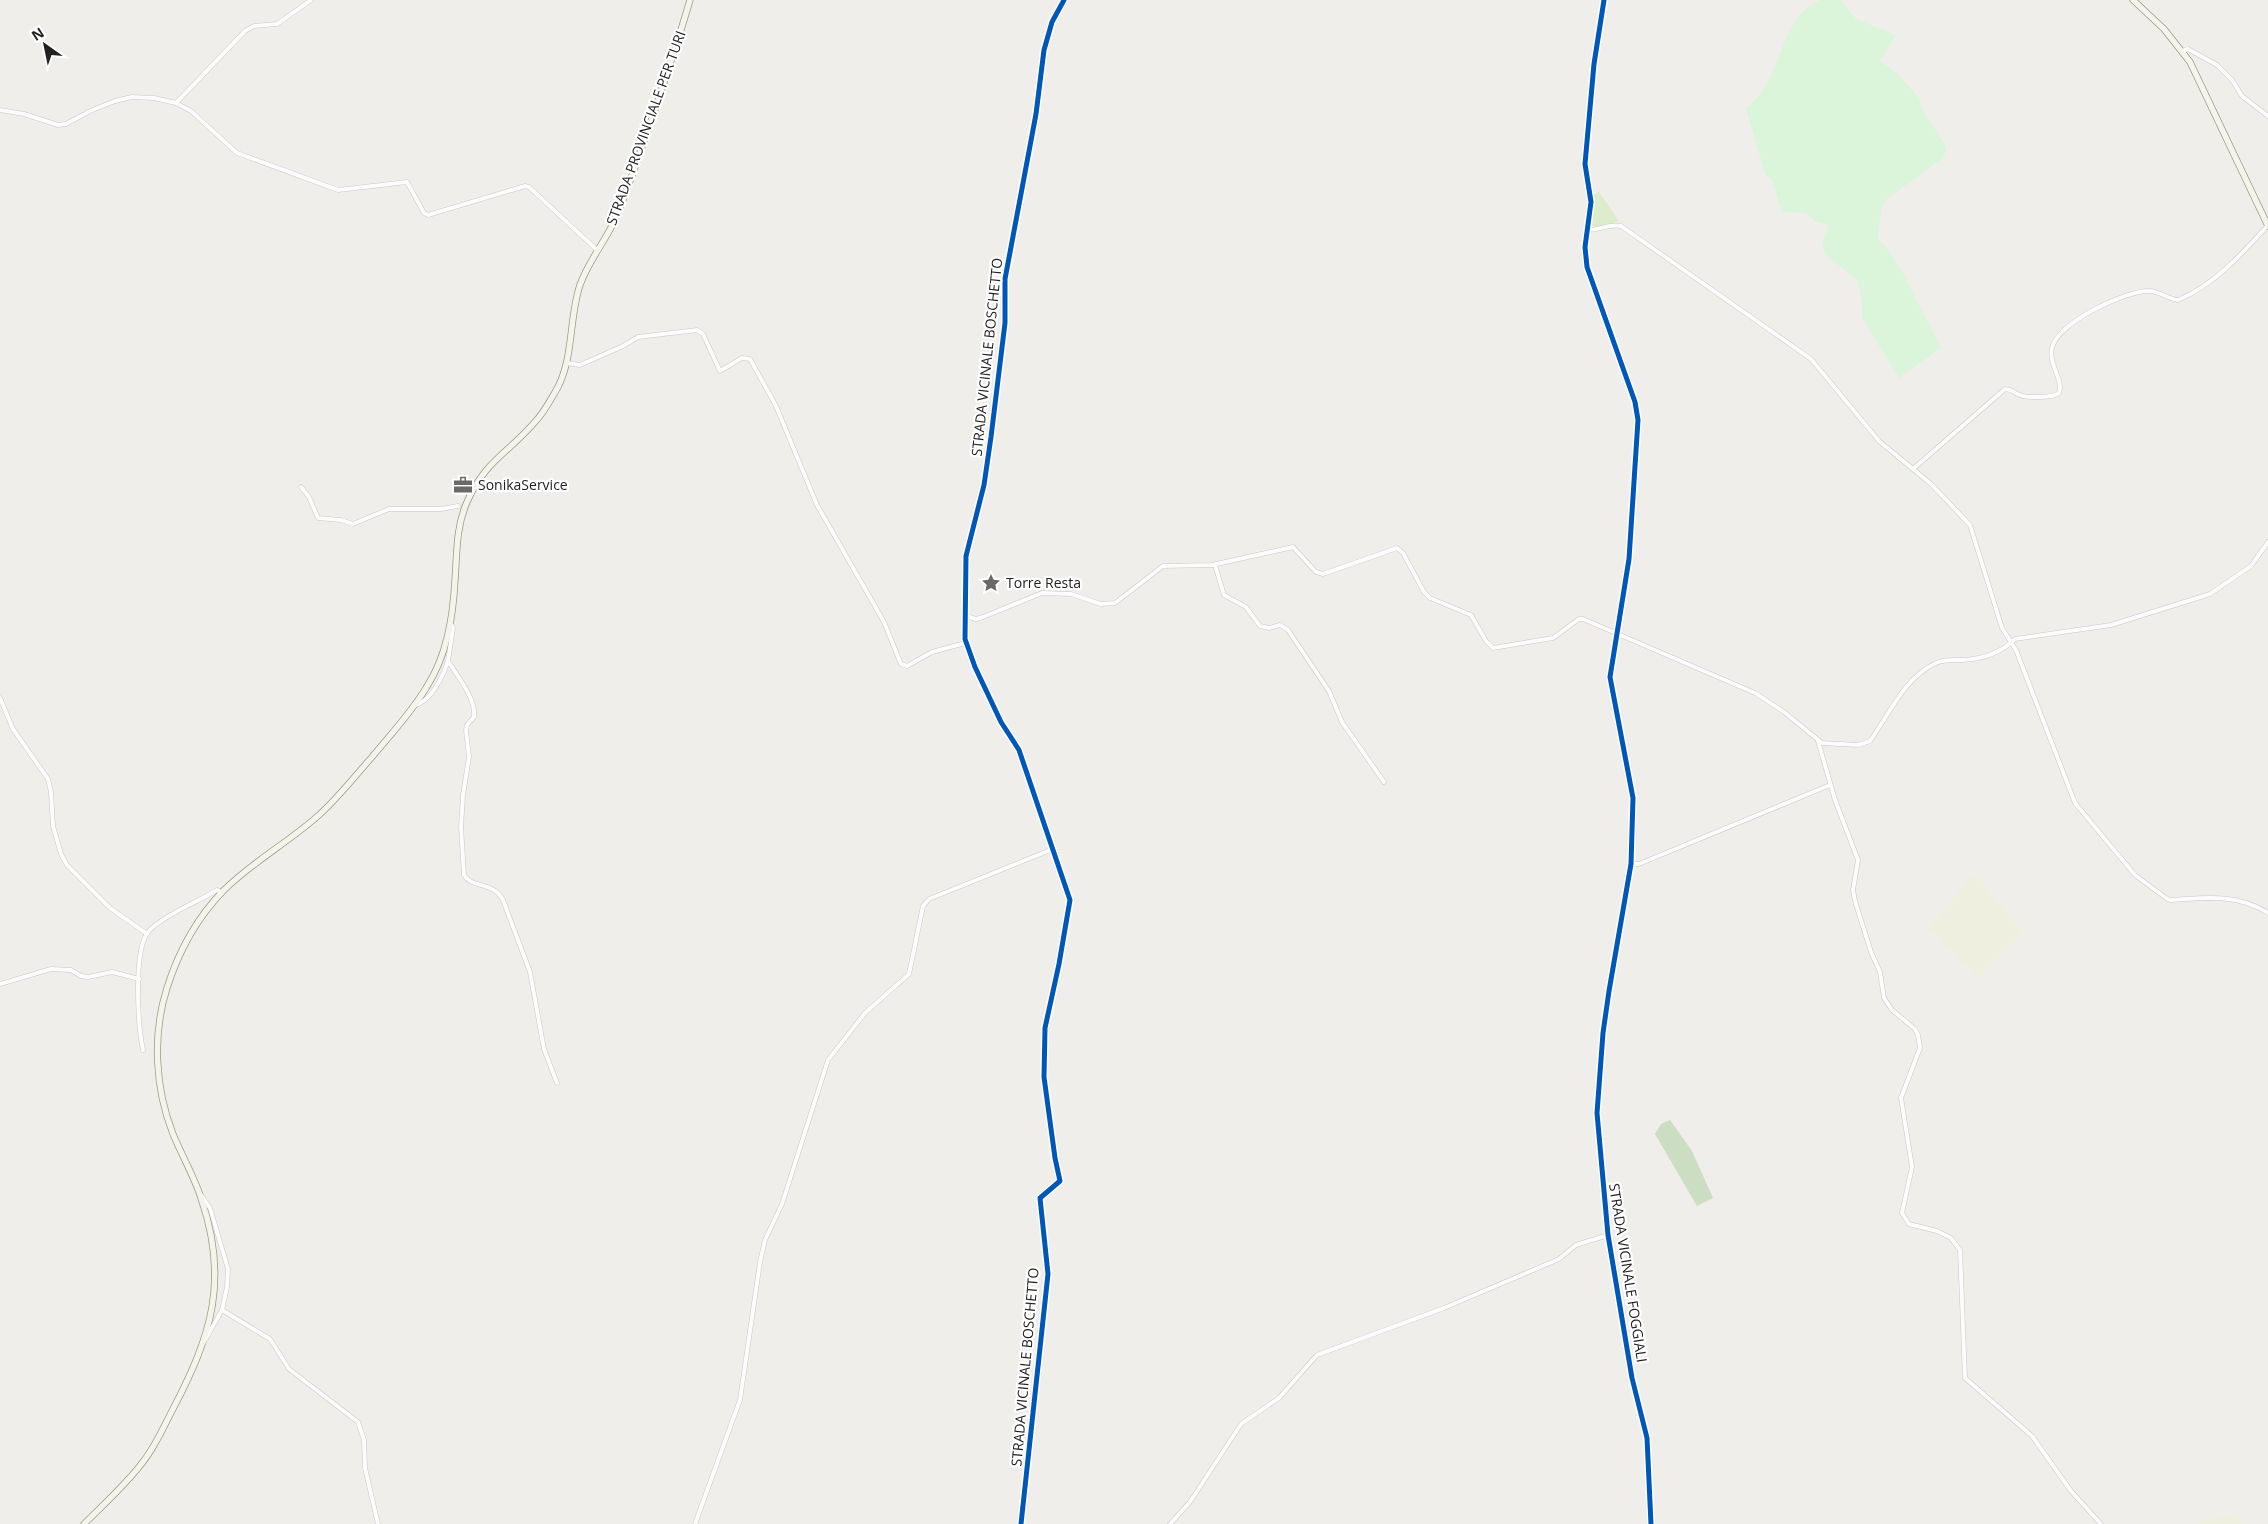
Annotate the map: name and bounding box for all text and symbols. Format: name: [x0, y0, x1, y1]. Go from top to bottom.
north arrow: [20, 20, 70, 70]
text: N: [28, 23, 48, 45]
street label: STRADA PROVINCIALE PER TURI: [601, 28, 690, 228]
street label: STRADA VICINALE BOSCHETTO: [967, 257, 1006, 457]
office icon: SonikaService: [452, 474, 474, 496]
place label: SonikaService: [478, 475, 568, 494]
place icon: Torre Resta: [980, 572, 1002, 594]
place label: Torre Resta: [1006, 573, 1081, 592]
street label: STRADA VICINALE FOGGIALI: [1605, 1182, 1652, 1364]
street label: STRADA VICINALE BOSCHETTO: [1006, 1267, 1043, 1467]

